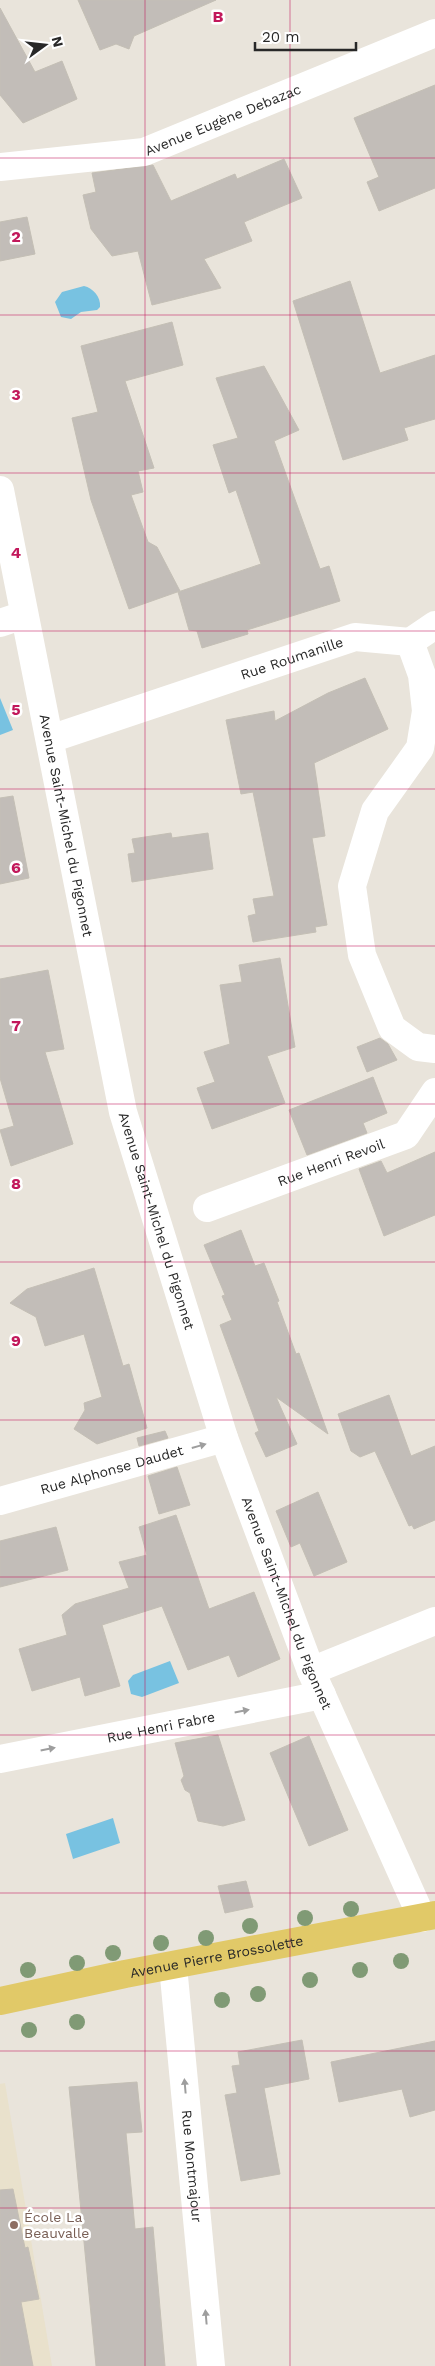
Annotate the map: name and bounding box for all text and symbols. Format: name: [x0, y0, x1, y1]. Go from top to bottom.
text: B: [213, 7, 224, 26]
north arrow: [20, 20, 70, 70]
scale bar: [255, 20, 356, 52]
text: 20 m: [262, 28, 300, 46]
text: N: [48, 35, 67, 49]
street label: Avenue Eugène Debazac: [143, 81, 303, 159]
text: 2: [11, 227, 21, 246]
text: 3: [11, 385, 21, 404]
text: 4: [11, 543, 21, 562]
street label: Rue Roumanille: [238, 634, 345, 683]
text: 5: [11, 700, 21, 719]
street label: Avenue Saint-Michel du Pigonnet: [37, 713, 96, 938]
text: 6: [11, 858, 21, 877]
text: 7: [11, 1016, 21, 1035]
street label: Avenue Saint-Michel du Pigonnet: [116, 1110, 198, 1332]
street label: Rue Henri Revoil: [275, 1135, 387, 1189]
text: 8: [11, 1174, 21, 1193]
text: 9: [11, 1331, 21, 1350]
one-way arrow: [191, 1441, 206, 1449]
street label: Rue Alphonse Daudet: [38, 1442, 185, 1497]
street label: Avenue Saint-Michel du Pigonnet: [239, 1495, 335, 1712]
one-way arrow: [234, 1706, 250, 1714]
street label: Rue Henri Fabre: [105, 1708, 216, 1746]
one-way arrow: [40, 1745, 56, 1753]
street label: Avenue Pierre Brossolette: [128, 1932, 304, 1981]
one-way arrow: [180, 2078, 188, 2094]
street label: Rue Montmajour: [179, 2109, 205, 2223]
place label: École La Beauvalle: [24, 2209, 89, 2241]
marker: École La Beauvalle: [8, 2219, 20, 2231]
one-way arrow: [202, 2309, 210, 2325]

